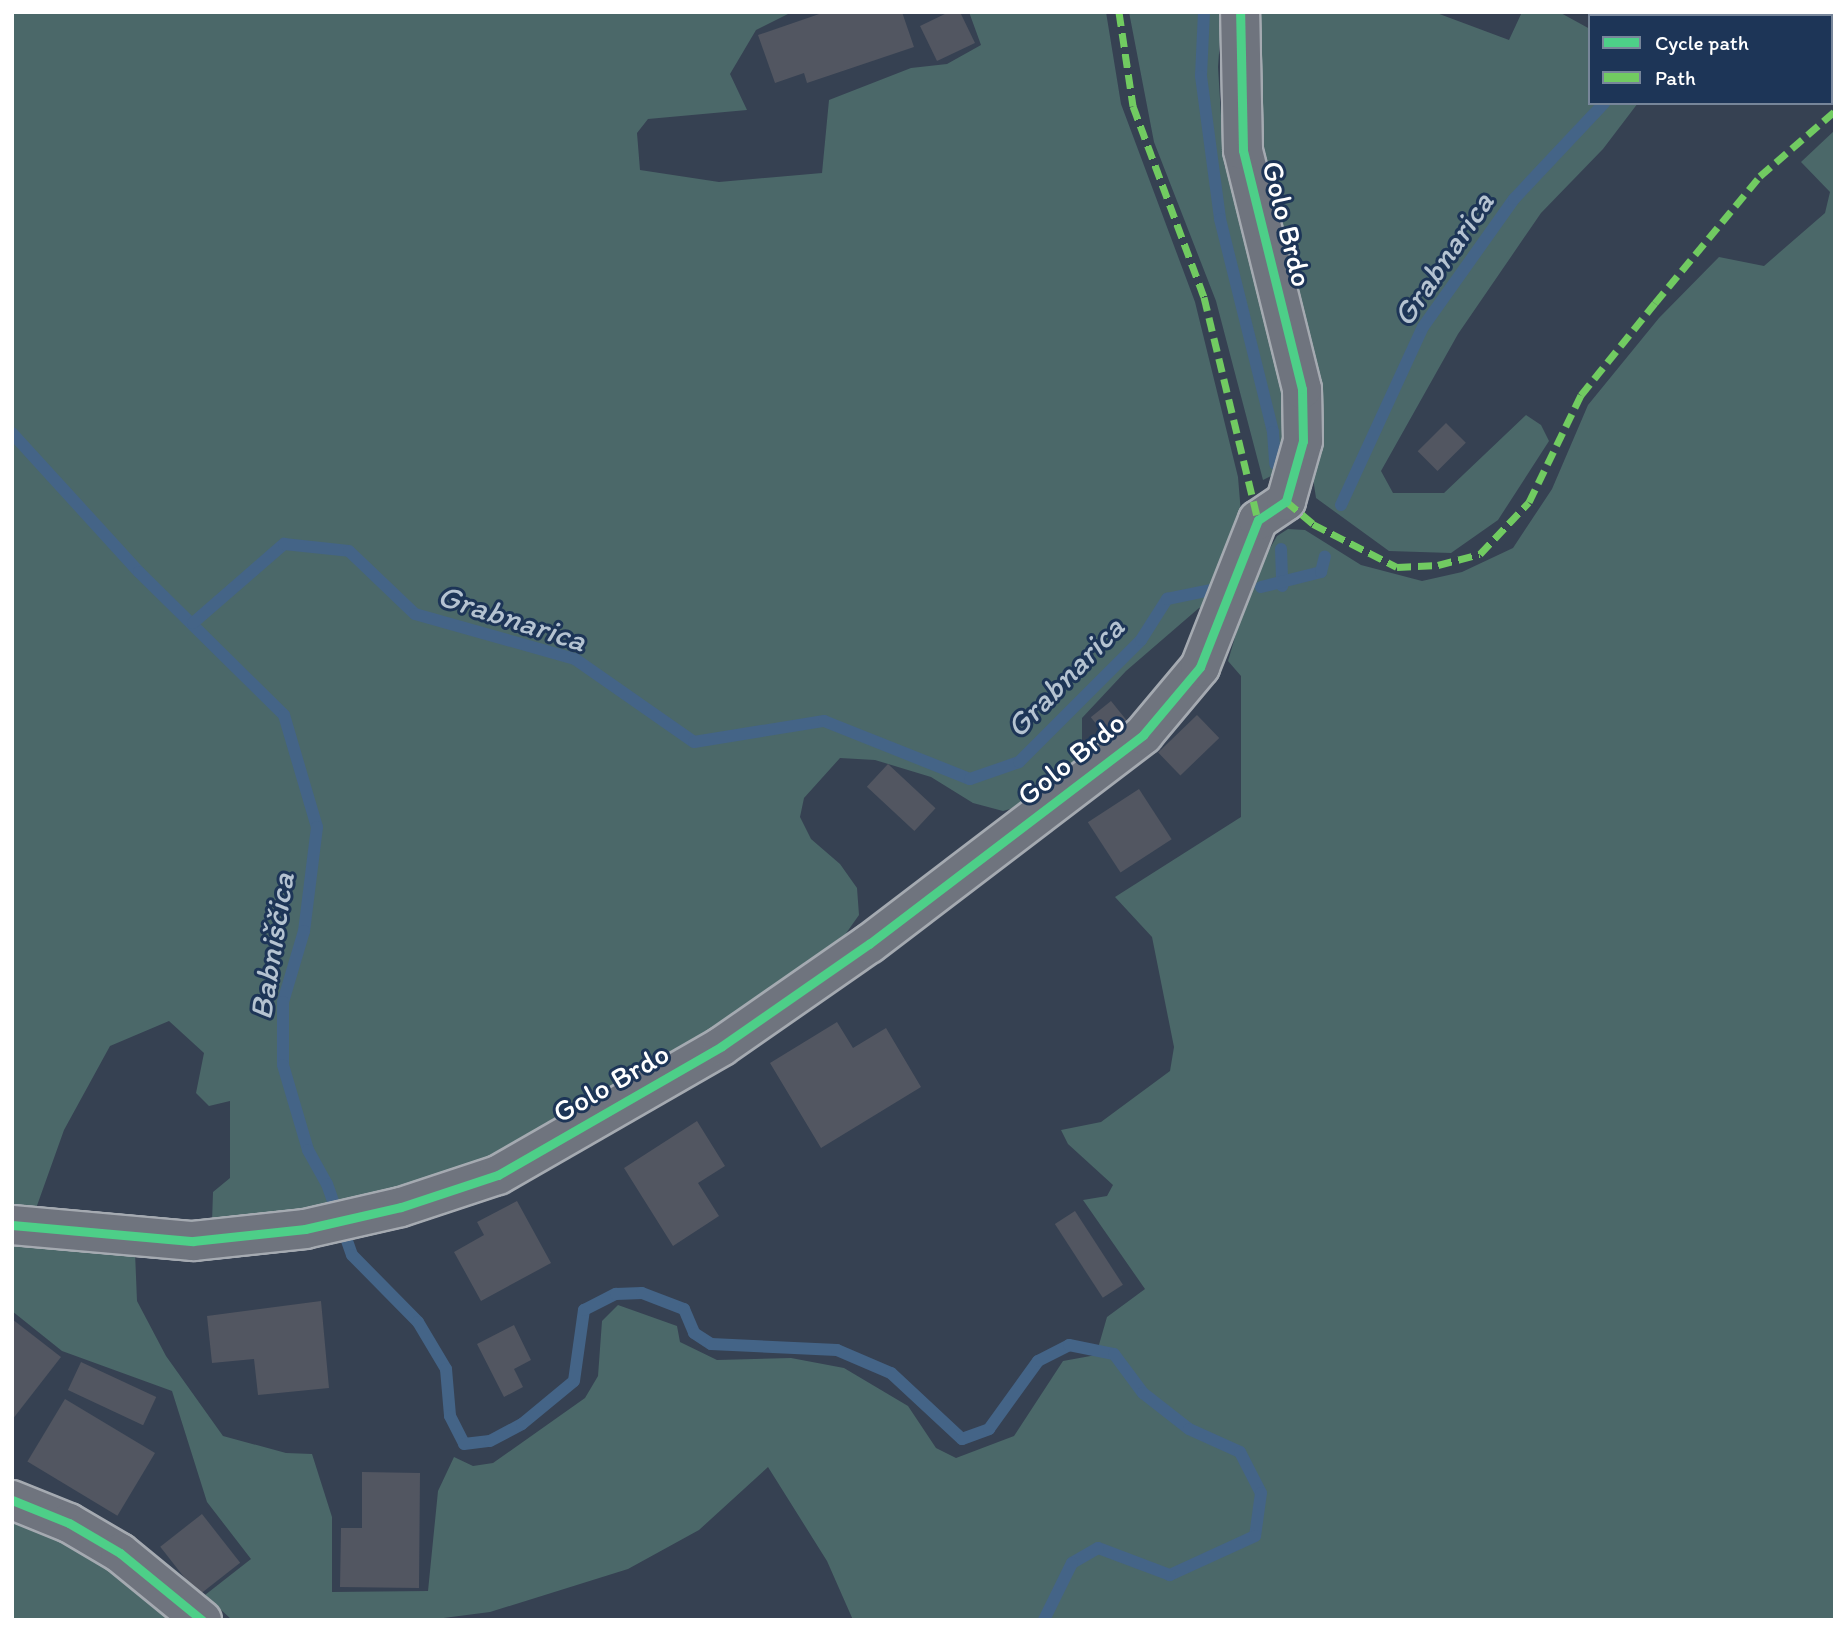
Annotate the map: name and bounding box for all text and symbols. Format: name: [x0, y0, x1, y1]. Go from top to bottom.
legend: [1588, 14, 1833, 105]
text: Cycle path: [1655, 30, 1749, 55]
text: Path: [1655, 65, 1696, 90]
street label: Golo Brdo: [1254, 157, 1320, 291]
water label: Grabnarica: [1384, 184, 1502, 334]
water label: Grabnarica: [433, 576, 591, 660]
water label: Grabnarica: [998, 608, 1132, 746]
street label: Golo Brdo: [1009, 704, 1133, 814]
water label: Babniščica: [241, 870, 303, 1022]
street label: Golo Brdo: [546, 1035, 676, 1131]

